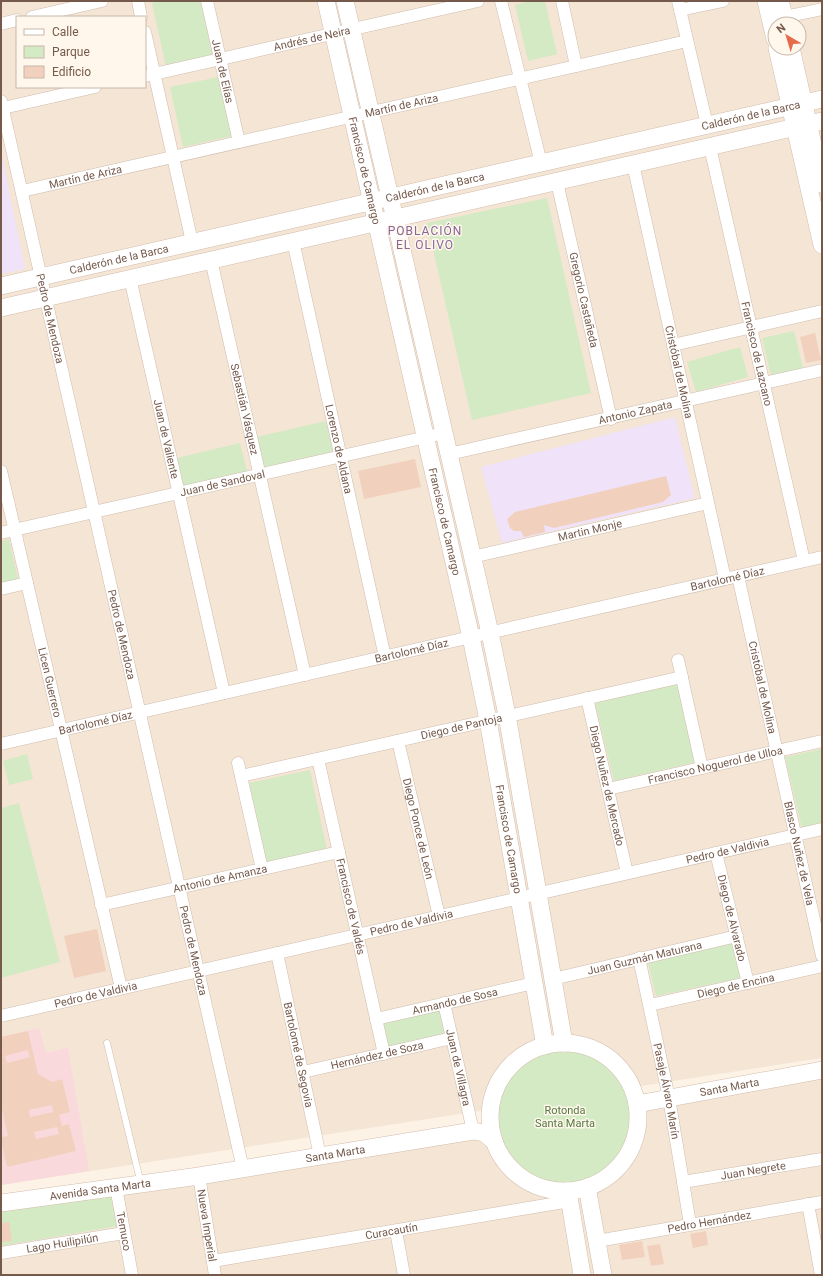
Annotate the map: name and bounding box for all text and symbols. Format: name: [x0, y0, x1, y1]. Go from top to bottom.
legend: [16, 16, 146, 88]
north arrow: [767, 16, 807, 56]
text: N: [774, 21, 788, 36]
street label: Andrés de Neira: [272, 24, 351, 53]
text: Calle: [52, 25, 79, 39]
street label: Juan de Elías: [209, 38, 237, 105]
text: Parque: [52, 45, 90, 59]
text: Edificio: [52, 65, 91, 79]
street label: Martín de Ariza: [364, 91, 439, 120]
street label: Calderón de la Barca: [700, 98, 802, 133]
street label: Francisco de Camargo: [346, 116, 383, 226]
street label: Martín de Ariza: [48, 162, 123, 191]
street label: Calderón de la Barca: [384, 170, 486, 205]
district label: POBLACIÓN EL OLIVO: [388, 223, 462, 252]
street label: Calderón de la Barca: [68, 242, 170, 277]
street label: Gregorio Castañeda: [567, 251, 601, 349]
street label: Pedro de Mendoza: [34, 272, 67, 365]
street label: Francisco de Lazcano: [739, 300, 775, 407]
street label: Cristóbal de Molina: [662, 324, 696, 420]
street label: Sebastián Vásquez: [228, 362, 262, 457]
street label: Antonio Zapata: [597, 397, 673, 427]
street label: Juan de Valiente: [151, 398, 182, 480]
street label: Lorenzo de Aldana: [323, 403, 355, 495]
street label: Francisco de Camargo: [426, 466, 463, 577]
street label: Juan de Sandoval: [179, 467, 266, 499]
street label: Martin Monje: [557, 516, 623, 544]
street label: Bartolomé Díaz: [689, 564, 766, 593]
street label: Pedro de Mendoza: [105, 588, 138, 681]
street label: Bartolomé Díaz: [373, 636, 450, 665]
street label: Cristóbal de Molina: [746, 640, 779, 735]
street label: Licen Guerrero: [36, 646, 64, 719]
street label: Bartolomé Díaz: [57, 708, 134, 737]
street label: Diego de Pantoja: [420, 711, 503, 742]
street label: Diego Nuñez de Mercado: [587, 724, 627, 847]
street label: Francisco Noguerol de Ulloa: [647, 744, 784, 786]
street label: Diego Ponce de León: [400, 777, 437, 880]
street label: Francisco de Camargo: [493, 784, 525, 895]
street label: Blasco Nuñez de Vela: [781, 800, 817, 907]
street label: Pedro de Valdivia: [685, 835, 770, 866]
street label: Francisco de Valdés: [334, 857, 368, 956]
street label: Antonio de Amanza: [172, 862, 268, 895]
street label: Diego de Alvarado: [715, 873, 749, 963]
street label: Pedro de Mendoza: [177, 904, 210, 997]
street label: Pedro de Valdivia: [369, 907, 454, 938]
street label: Juan Guzmán Maturana: [586, 938, 703, 977]
street label: Diego de Encina: [696, 971, 776, 1001]
street label: Pedro de Valdivia: [53, 979, 138, 1010]
street label: Armando de Sosa: [411, 985, 499, 1017]
street label: Bartolomé de Segovia: [281, 1001, 316, 1109]
street label: Juan de Villagra: [444, 1028, 474, 1107]
street label: Hernández de Soza: [329, 1038, 425, 1072]
street label: Pasaje Álvaro Marín: [651, 1042, 682, 1140]
street label: Santa Marta: [699, 1075, 760, 1099]
park label: Rotonda Santa Marta: [535, 1104, 595, 1130]
street label: Santa Marta: [305, 1142, 366, 1165]
street label: Juan Negrete: [720, 1159, 787, 1182]
street label: Avenida Santa Marta: [49, 1176, 151, 1203]
street label: Nueva Imperial: [195, 1188, 219, 1263]
street label: Pedro Hernández: [666, 1208, 753, 1235]
street label: Temuco: [114, 1211, 134, 1252]
street label: Curacautín: [364, 1220, 419, 1242]
street label: Lago Huilipilún: [25, 1231, 99, 1255]

